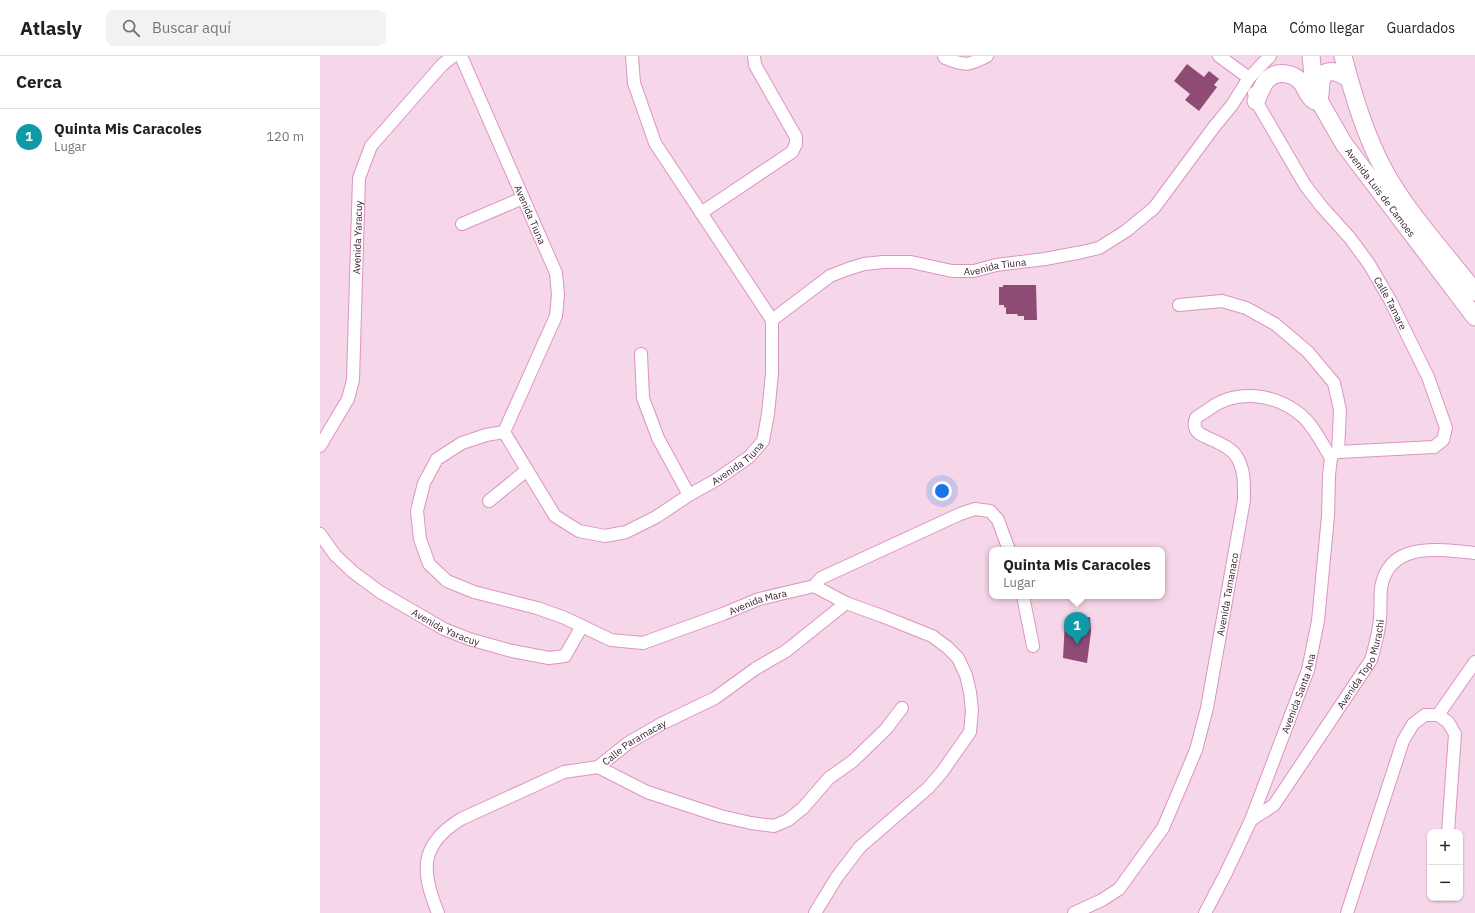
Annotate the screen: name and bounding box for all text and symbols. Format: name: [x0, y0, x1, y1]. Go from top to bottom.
search box: [106, 10, 386, 46]
text: Atlasly: [20, 16, 82, 40]
icon: search: [120, 17, 142, 39]
text: Buscar aquí: [152, 18, 231, 37]
text: Mapa: [1233, 19, 1267, 37]
text: Cómo llegar: [1289, 19, 1364, 37]
text: Guardados: [1386, 19, 1455, 37]
text: Cerca: [16, 71, 62, 93]
text: Quinta Mis Caracoles: [54, 119, 202, 138]
text: 1: [25, 128, 33, 145]
text: 120 m: [266, 128, 304, 145]
text: Lugar: [54, 138, 86, 155]
street label: Avenida Luis de Camoes: [1343, 145, 1419, 240]
street label: Avenida Tiuna: [512, 183, 549, 247]
street label: Avenida Yaracuy: [350, 200, 365, 274]
street label: Avenida Tiuna: [964, 255, 1027, 278]
street label: Calle Tamare: [1371, 274, 1410, 332]
street label: Avenida Tiuna: [709, 438, 767, 488]
your location: [932, 481, 952, 501]
popup: [989, 547, 1165, 599]
street label: Avenida Tamanaco: [1213, 551, 1241, 637]
text: Quinta Mis Caracoles: [1003, 555, 1151, 574]
text: Lugar: [1003, 574, 1035, 591]
street label: Avenida Mara: [727, 586, 789, 617]
street label: Avenida Yaracuy: [410, 605, 481, 648]
pin: 1: [1064, 612, 1090, 645]
street label: Avenida Topo Murachí: [1334, 619, 1386, 711]
street label: Avenida Santa Ana: [1278, 652, 1318, 735]
street label: Calle Paramacay: [599, 716, 668, 768]
map controls: [1427, 829, 1463, 901]
button: +: [1427, 829, 1463, 865]
button: −: [1427, 865, 1463, 901]

